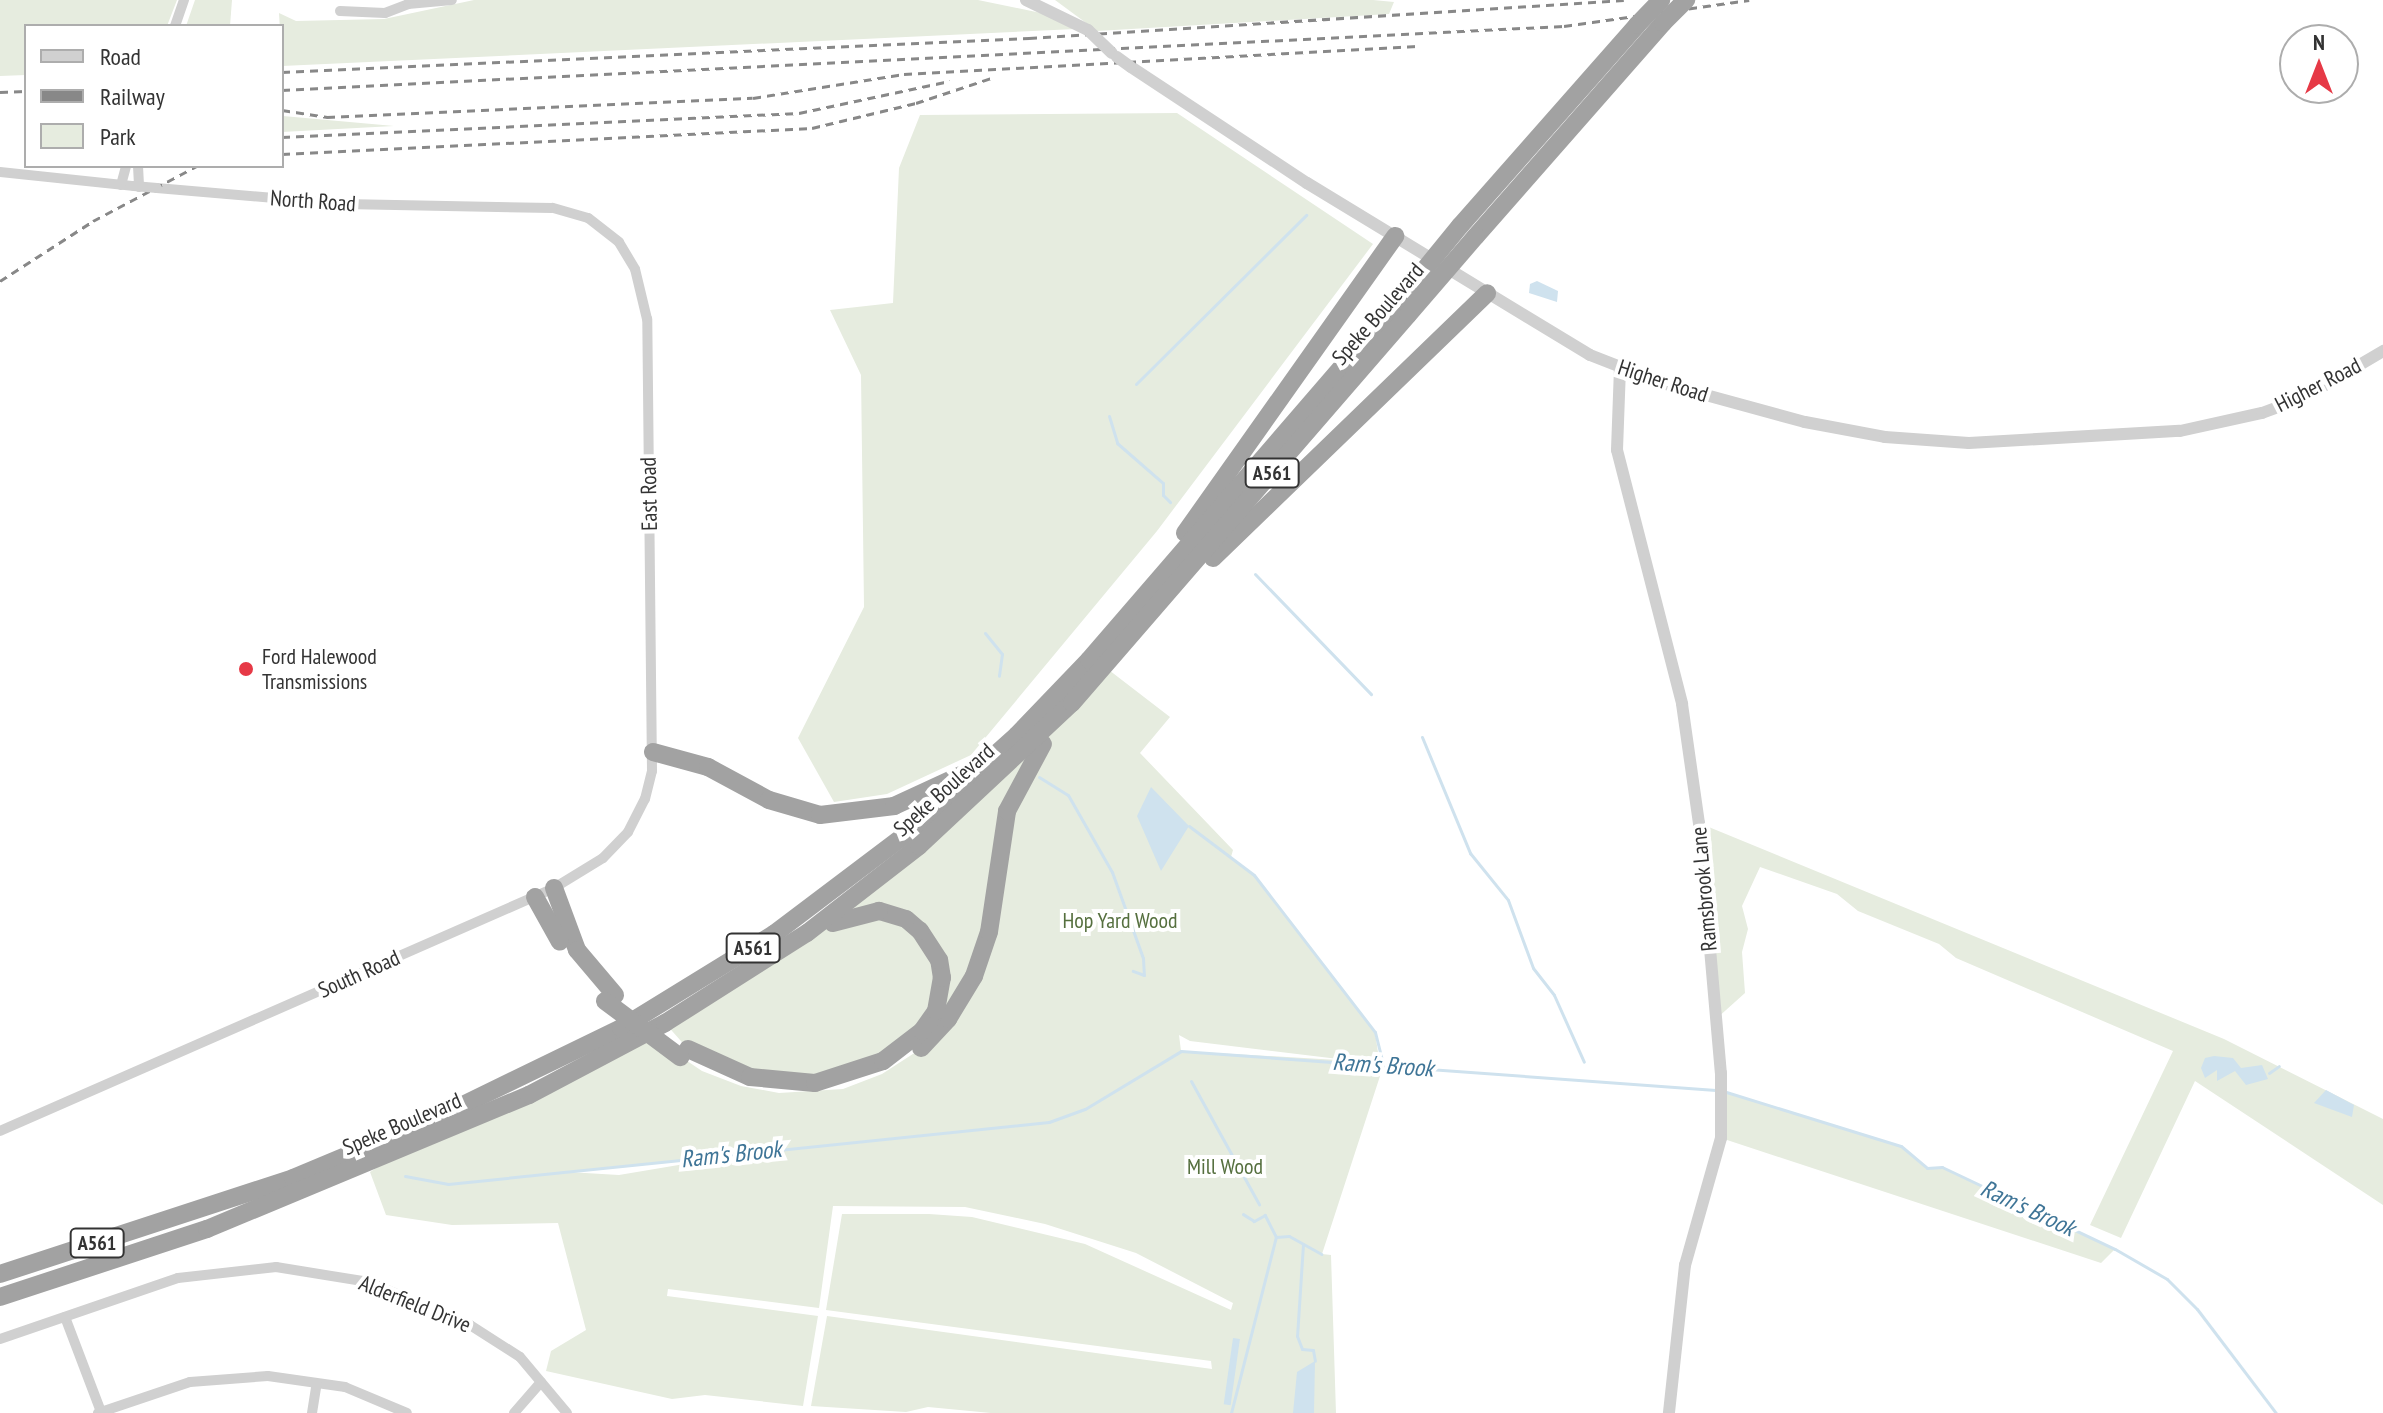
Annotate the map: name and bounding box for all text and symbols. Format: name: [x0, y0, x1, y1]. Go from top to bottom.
legend: [24, 24, 284, 168]
north arrow: [2279, 24, 2359, 104]
text: N: [2313, 28, 2325, 56]
text: Road: [100, 41, 141, 72]
text: Railway: [100, 81, 165, 112]
text: Park: [100, 121, 136, 152]
street label: North Road: [269, 185, 357, 217]
street label: Speke Boulevard: [1327, 258, 1429, 370]
street label: Higher Road: [2271, 352, 2365, 418]
street label: Higher Road: [1615, 354, 1711, 408]
street label: East Road: [635, 457, 663, 531]
road number: A561: [1244, 457, 1300, 489]
place label: Ford Halewood Transmissions: [262, 643, 377, 694]
marker: Ford Halewood Transmissions: [237, 660, 255, 678]
street label: Speke Boulevard: [888, 738, 1000, 842]
street label: Ramsbrook Lane: [1685, 825, 1723, 953]
park label: Hop Yard Wood: [1062, 908, 1178, 934]
road number: A561: [725, 932, 781, 964]
street label: South Road: [314, 944, 404, 1004]
water label: Ram's Brook: [1332, 1047, 1434, 1083]
street label: Speke Boulevard: [339, 1087, 465, 1161]
water label: Ram's Brook: [679, 1134, 783, 1174]
park label: Mill Wood: [1187, 1154, 1263, 1180]
water label: Ram's Brook: [1976, 1174, 2080, 1242]
road number: A561: [69, 1227, 125, 1259]
street label: Alderfield Drive: [355, 1270, 475, 1338]

